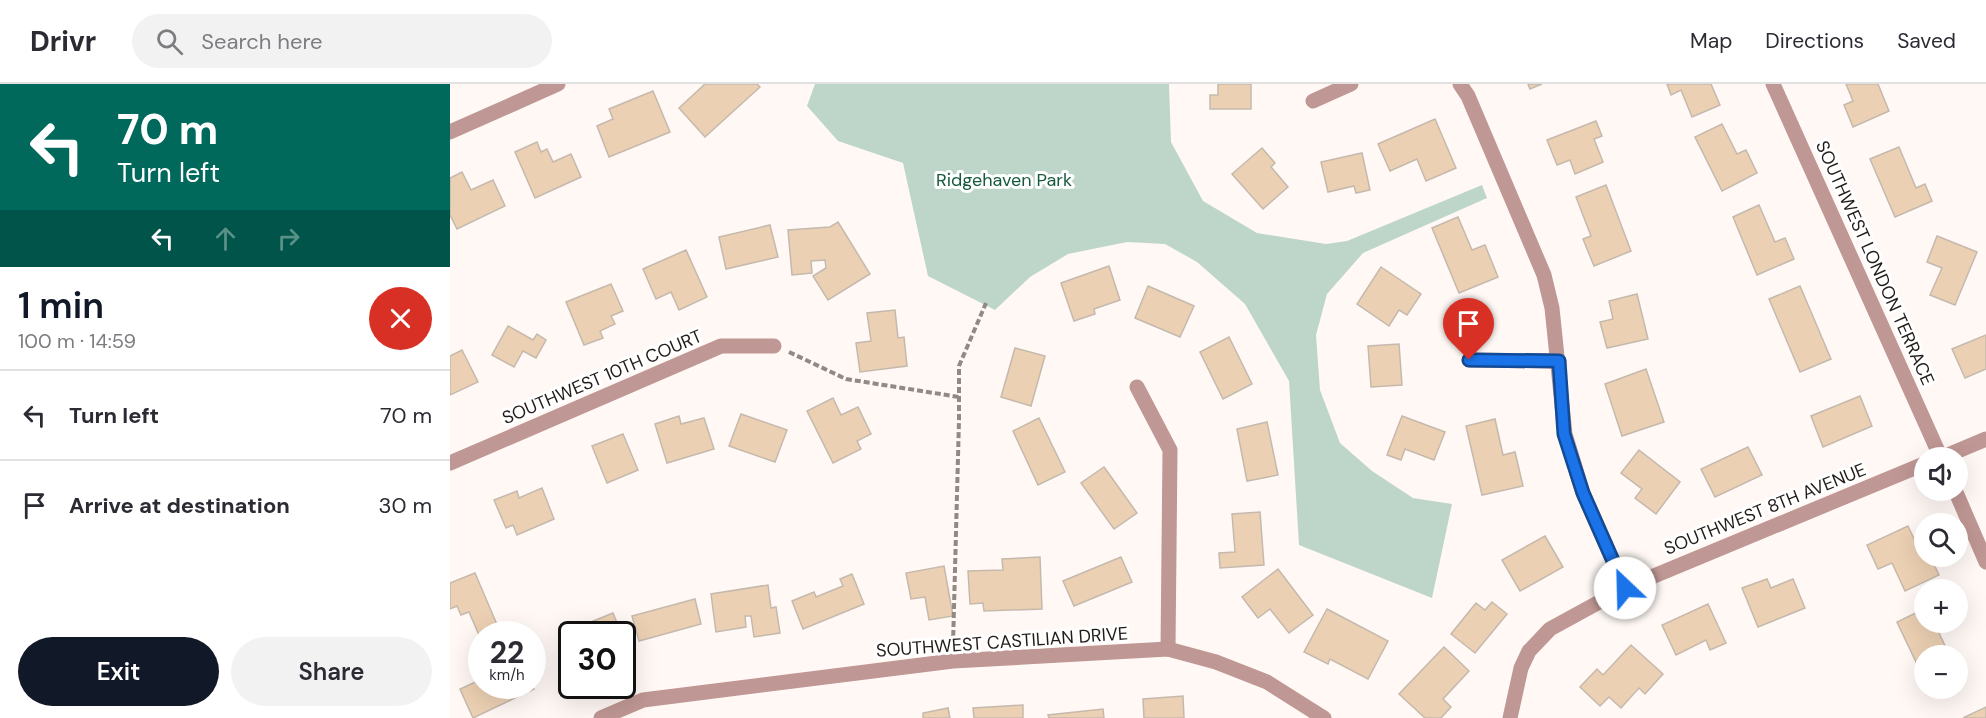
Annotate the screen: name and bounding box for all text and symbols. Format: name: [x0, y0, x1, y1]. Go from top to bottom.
search box: [132, 14, 552, 68]
text: Drivr: [30, 23, 96, 60]
icon: search: [153, 25, 186, 58]
text: Search here: [201, 27, 323, 56]
text: Map: [1690, 27, 1732, 55]
text: Directions: [1765, 27, 1864, 55]
text: Saved: [1897, 27, 1956, 55]
text: 70 m: [117, 102, 218, 157]
icon: left: [18, 108, 96, 186]
street label: SOUTHWEST LONDON TERRACE: [1810, 137, 1940, 389]
text: Turn left: [117, 155, 220, 190]
park label: Ridgehaven Park: [936, 168, 1072, 192]
icon: left: [146, 222, 179, 255]
icon: ahead: [209, 222, 242, 255]
icon: right: [272, 222, 305, 255]
text: 1 min: [18, 282, 104, 329]
button: close: [369, 287, 432, 350]
pin: [1443, 298, 1494, 360]
icon: arrive: [1452, 307, 1485, 340]
street label: SOUTHWEST 10TH COURT: [498, 324, 706, 430]
text: 100 m · 14:59: [18, 328, 136, 354]
icon: left: [18, 399, 51, 432]
text: Turn left: [69, 401, 159, 430]
text: 70 m: [380, 401, 432, 430]
map controls: [1914, 447, 1968, 699]
button: sound: [1914, 447, 1968, 501]
street label: SOUTHWEST 8TH AVENUE: [1661, 458, 1869, 560]
icon: arrive: [18, 489, 51, 522]
text: Arrive at destination: [69, 491, 290, 520]
text: 30 m: [378, 491, 432, 520]
button: search: [1914, 513, 1968, 567]
position arrow: [1593, 556, 1657, 620]
button: +: [1914, 579, 1968, 633]
speed limit sign: 30: [558, 621, 636, 699]
street label: SOUTHWEST CASTILIAN DRIVE: [875, 621, 1129, 663]
text: 22: [490, 633, 524, 672]
button: Exit: [18, 637, 219, 706]
button: Share: [231, 637, 432, 706]
button: −: [1914, 645, 1968, 699]
text: km/h: [489, 665, 525, 685]

